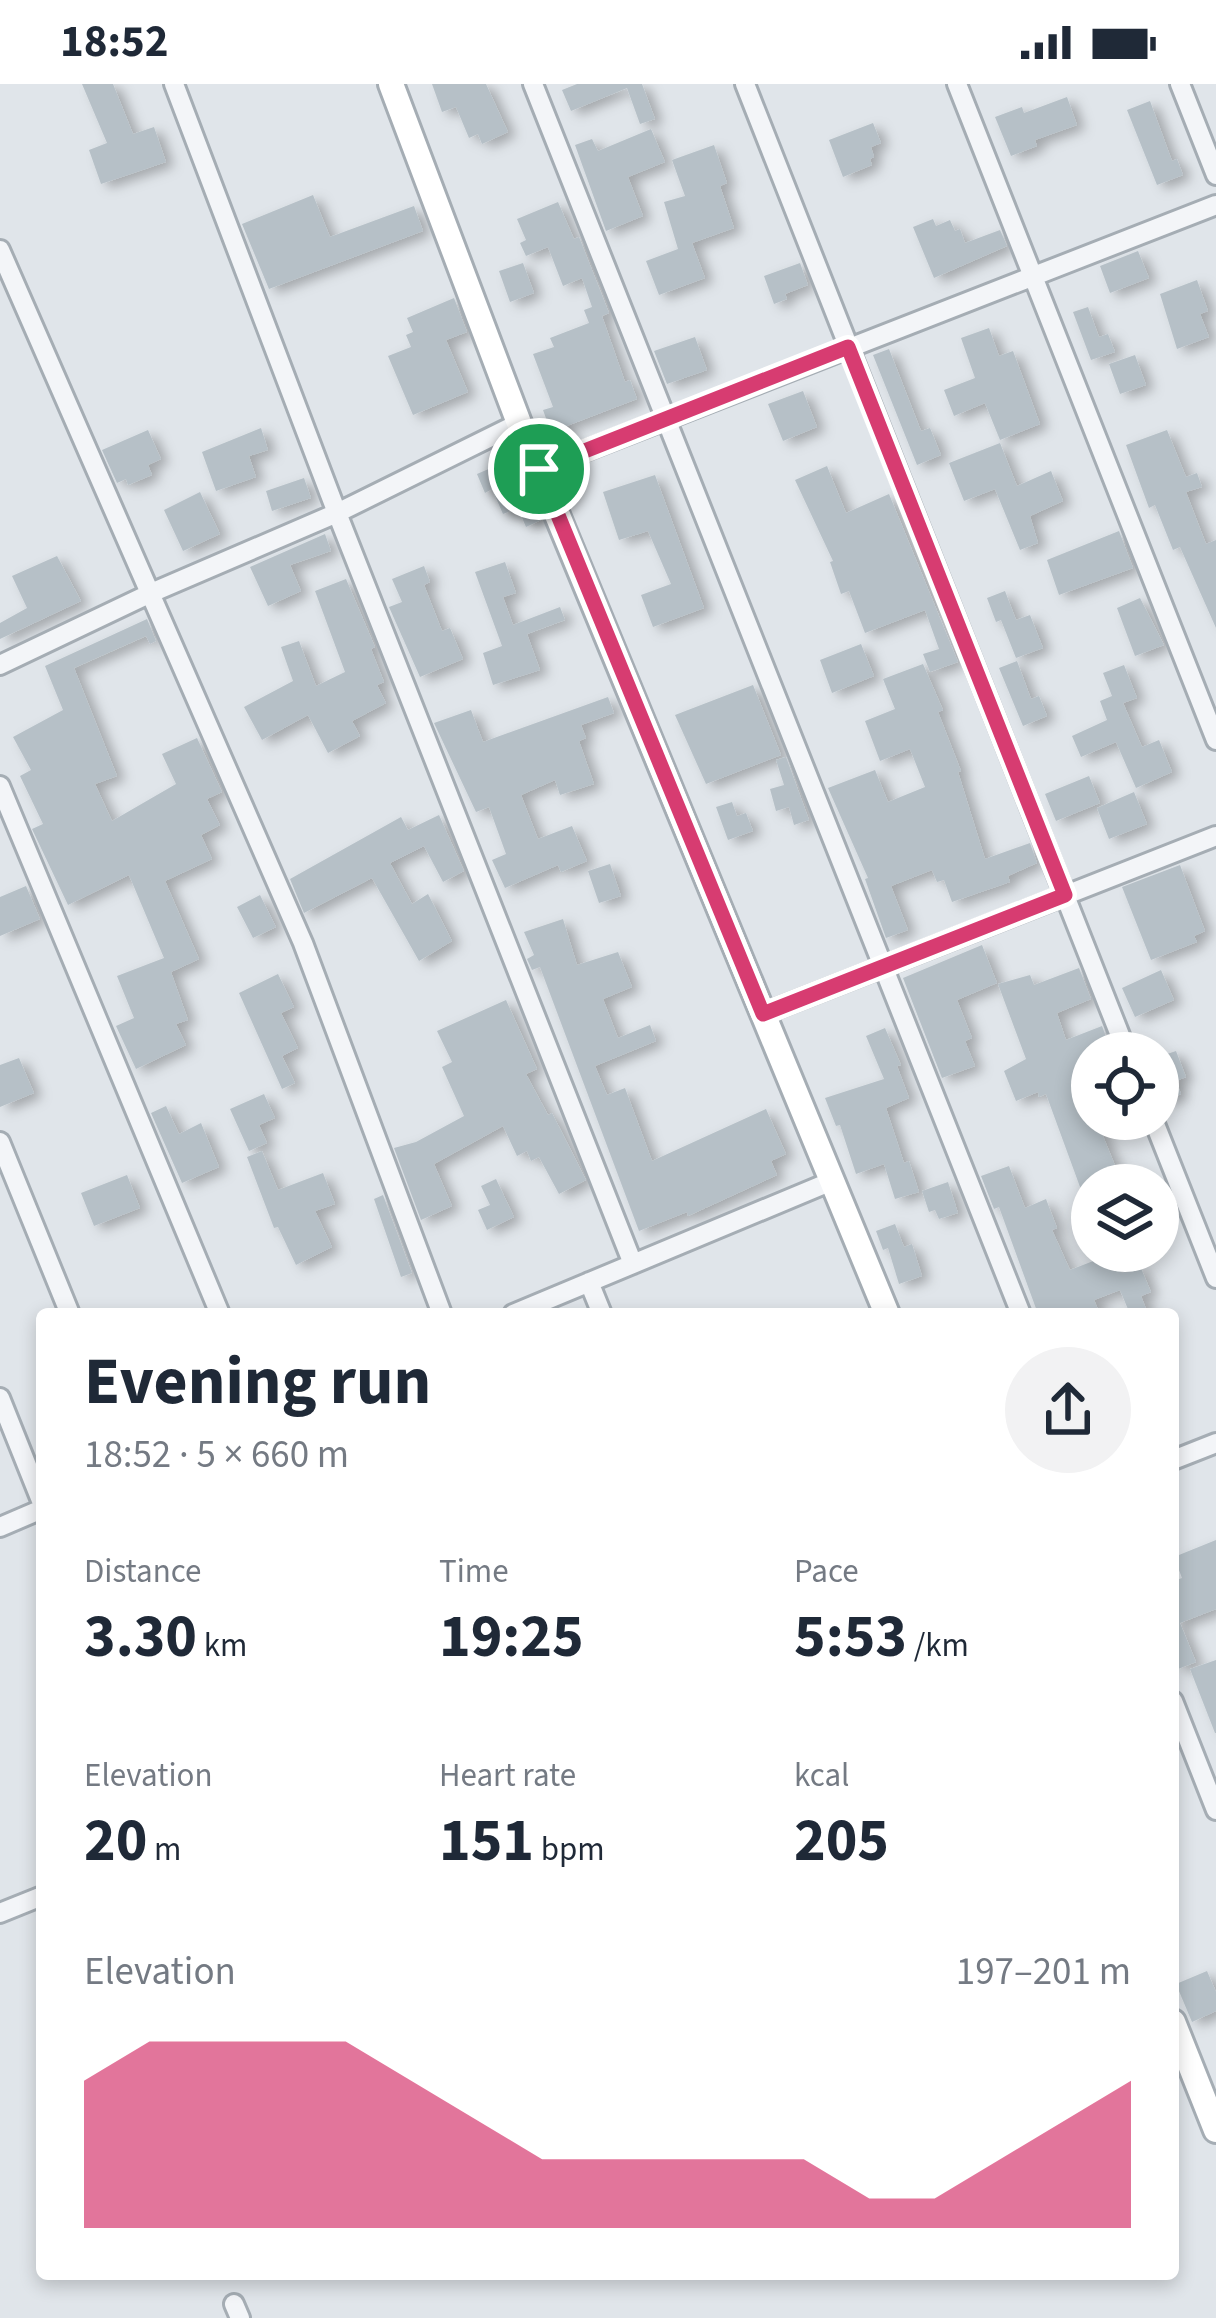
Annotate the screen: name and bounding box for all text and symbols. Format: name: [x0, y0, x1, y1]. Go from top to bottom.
text: 18:52: [60, 10, 169, 74]
pin: [488, 418, 590, 520]
icon: arrive: [506, 436, 572, 502]
map controls: [1071, 1032, 1179, 1272]
button: locate: [1071, 1032, 1179, 1140]
button: layers: [1071, 1164, 1179, 1272]
text: Evening run: [84, 1335, 431, 1429]
button: share: [1005, 1347, 1131, 1473]
text: 18:52 · 5 × 660 m: [84, 1427, 349, 1483]
text: Distance: [84, 1548, 201, 1595]
text: Time: [439, 1548, 509, 1595]
text: Pace: [794, 1548, 859, 1595]
text: 3.30: [84, 1595, 197, 1680]
text: 19:25: [439, 1595, 584, 1680]
text: 5:53: [794, 1595, 907, 1680]
text: km: [197, 1622, 247, 1669]
text: /km: [907, 1622, 969, 1669]
text: Elevation: [84, 1752, 213, 1799]
text: Heart rate: [439, 1752, 576, 1799]
text: kcal: [794, 1752, 850, 1799]
text: 20: [84, 1799, 147, 1884]
text: 151: [439, 1799, 534, 1884]
text: 205: [794, 1799, 889, 1884]
text: m: [147, 1826, 181, 1873]
text: bpm: [534, 1826, 605, 1873]
text: Elevation: [84, 1944, 236, 2000]
text: 197–201 m: [956, 1944, 1131, 2000]

